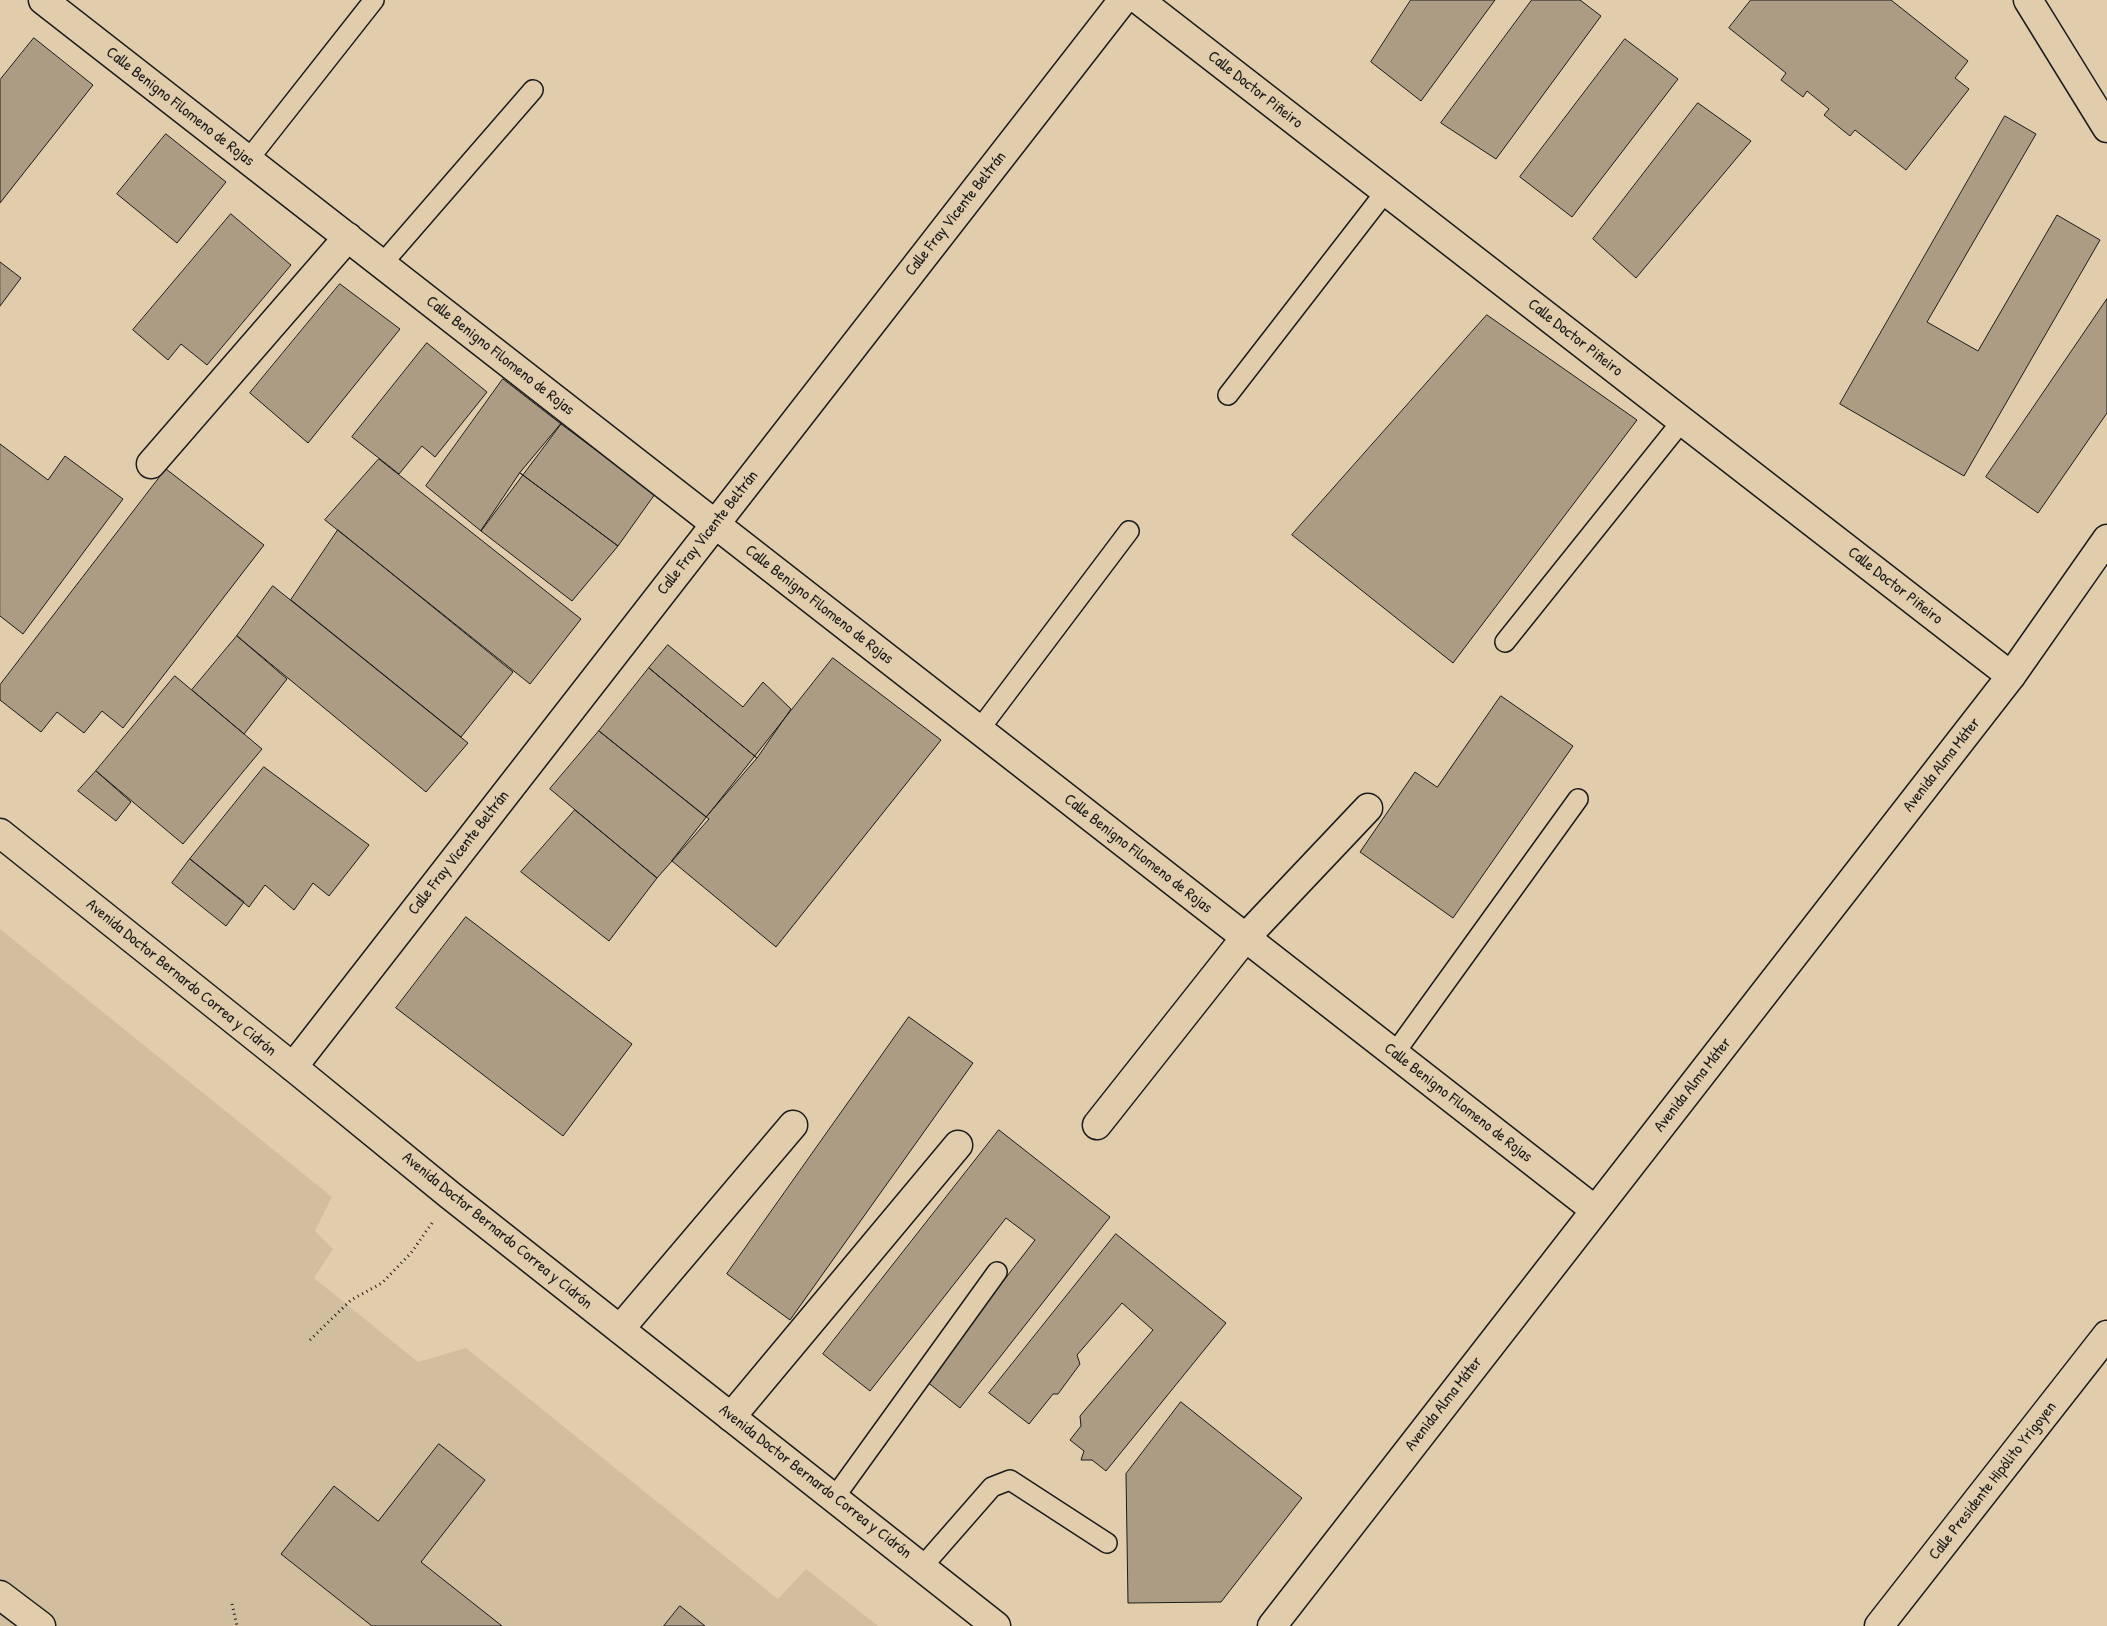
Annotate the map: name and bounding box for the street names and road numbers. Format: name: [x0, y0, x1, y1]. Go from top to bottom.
street label: Calle Benigno Filomeno de Rojas: [102, 43, 258, 171]
street label: Calle Doctor Piñeiro: [1204, 47, 1306, 133]
street label: Calle Fray Vicente Beltrán: [901, 148, 1011, 280]
street label: Calle Benigno Filomeno de Rojas: [422, 292, 578, 420]
street label: Calle Doctor Piñeiro: [1524, 295, 1626, 381]
street label: Calle Fray Vicente Beltrán: [653, 467, 763, 599]
street label: Calle Benigno Filomeno de Rojas: [741, 541, 897, 669]
street label: Calle Doctor Piñeiro: [1844, 543, 1946, 629]
street label: Avenida Alma Máter: [1899, 714, 1985, 816]
street label: Calle Fray Vicente Beltrán: [404, 787, 514, 919]
street label: Calle Benigno Filomeno de Rojas: [1060, 790, 1216, 918]
street label: Avenida Doctor Bernardo Correa y Cidrón: [82, 895, 280, 1061]
street label: Avenida Alma Máter: [1650, 1034, 1736, 1136]
street label: Calle Benigno Filomeno de Rojas: [1380, 1039, 1536, 1167]
street label: Avenida Doctor Bernardo Correa y Cidrón: [398, 1148, 596, 1314]
street label: Avenida Alma Máter: [1401, 1353, 1487, 1455]
street label: Calle Presidente Hipólito Yrigoyen: [1925, 1398, 2061, 1564]
street label: Avenida Doctor Bernardo Correa y Cidrón: [715, 1401, 915, 1563]

